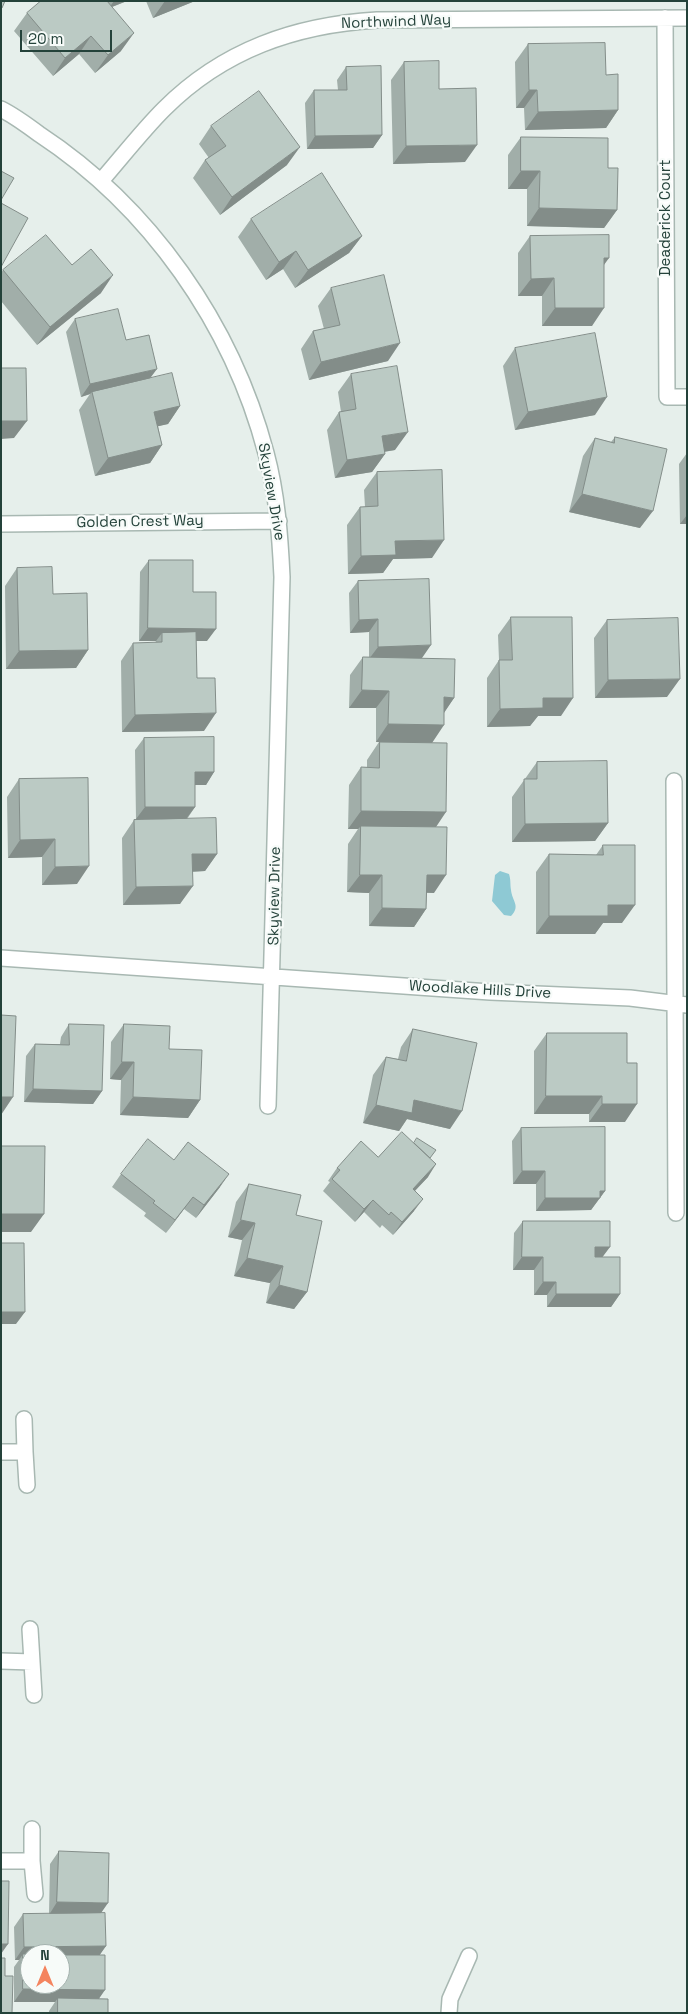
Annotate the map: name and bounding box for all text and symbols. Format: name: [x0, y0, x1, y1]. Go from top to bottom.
street label: Northwind Way: [341, 11, 451, 33]
scale bar: [22, 20, 115, 52]
text: 20 m: [28, 29, 63, 48]
street label: Deaderick Court: [657, 160, 675, 276]
street label: Skyview Drive: [254, 442, 288, 542]
street label: Golden Crest Way: [76, 512, 204, 532]
street label: Skyview Drive: [265, 846, 285, 946]
street label: Woodlake Hills Drive: [408, 977, 552, 1003]
north arrow: [20, 1944, 70, 1994]
text: N: [40, 1946, 50, 1964]

